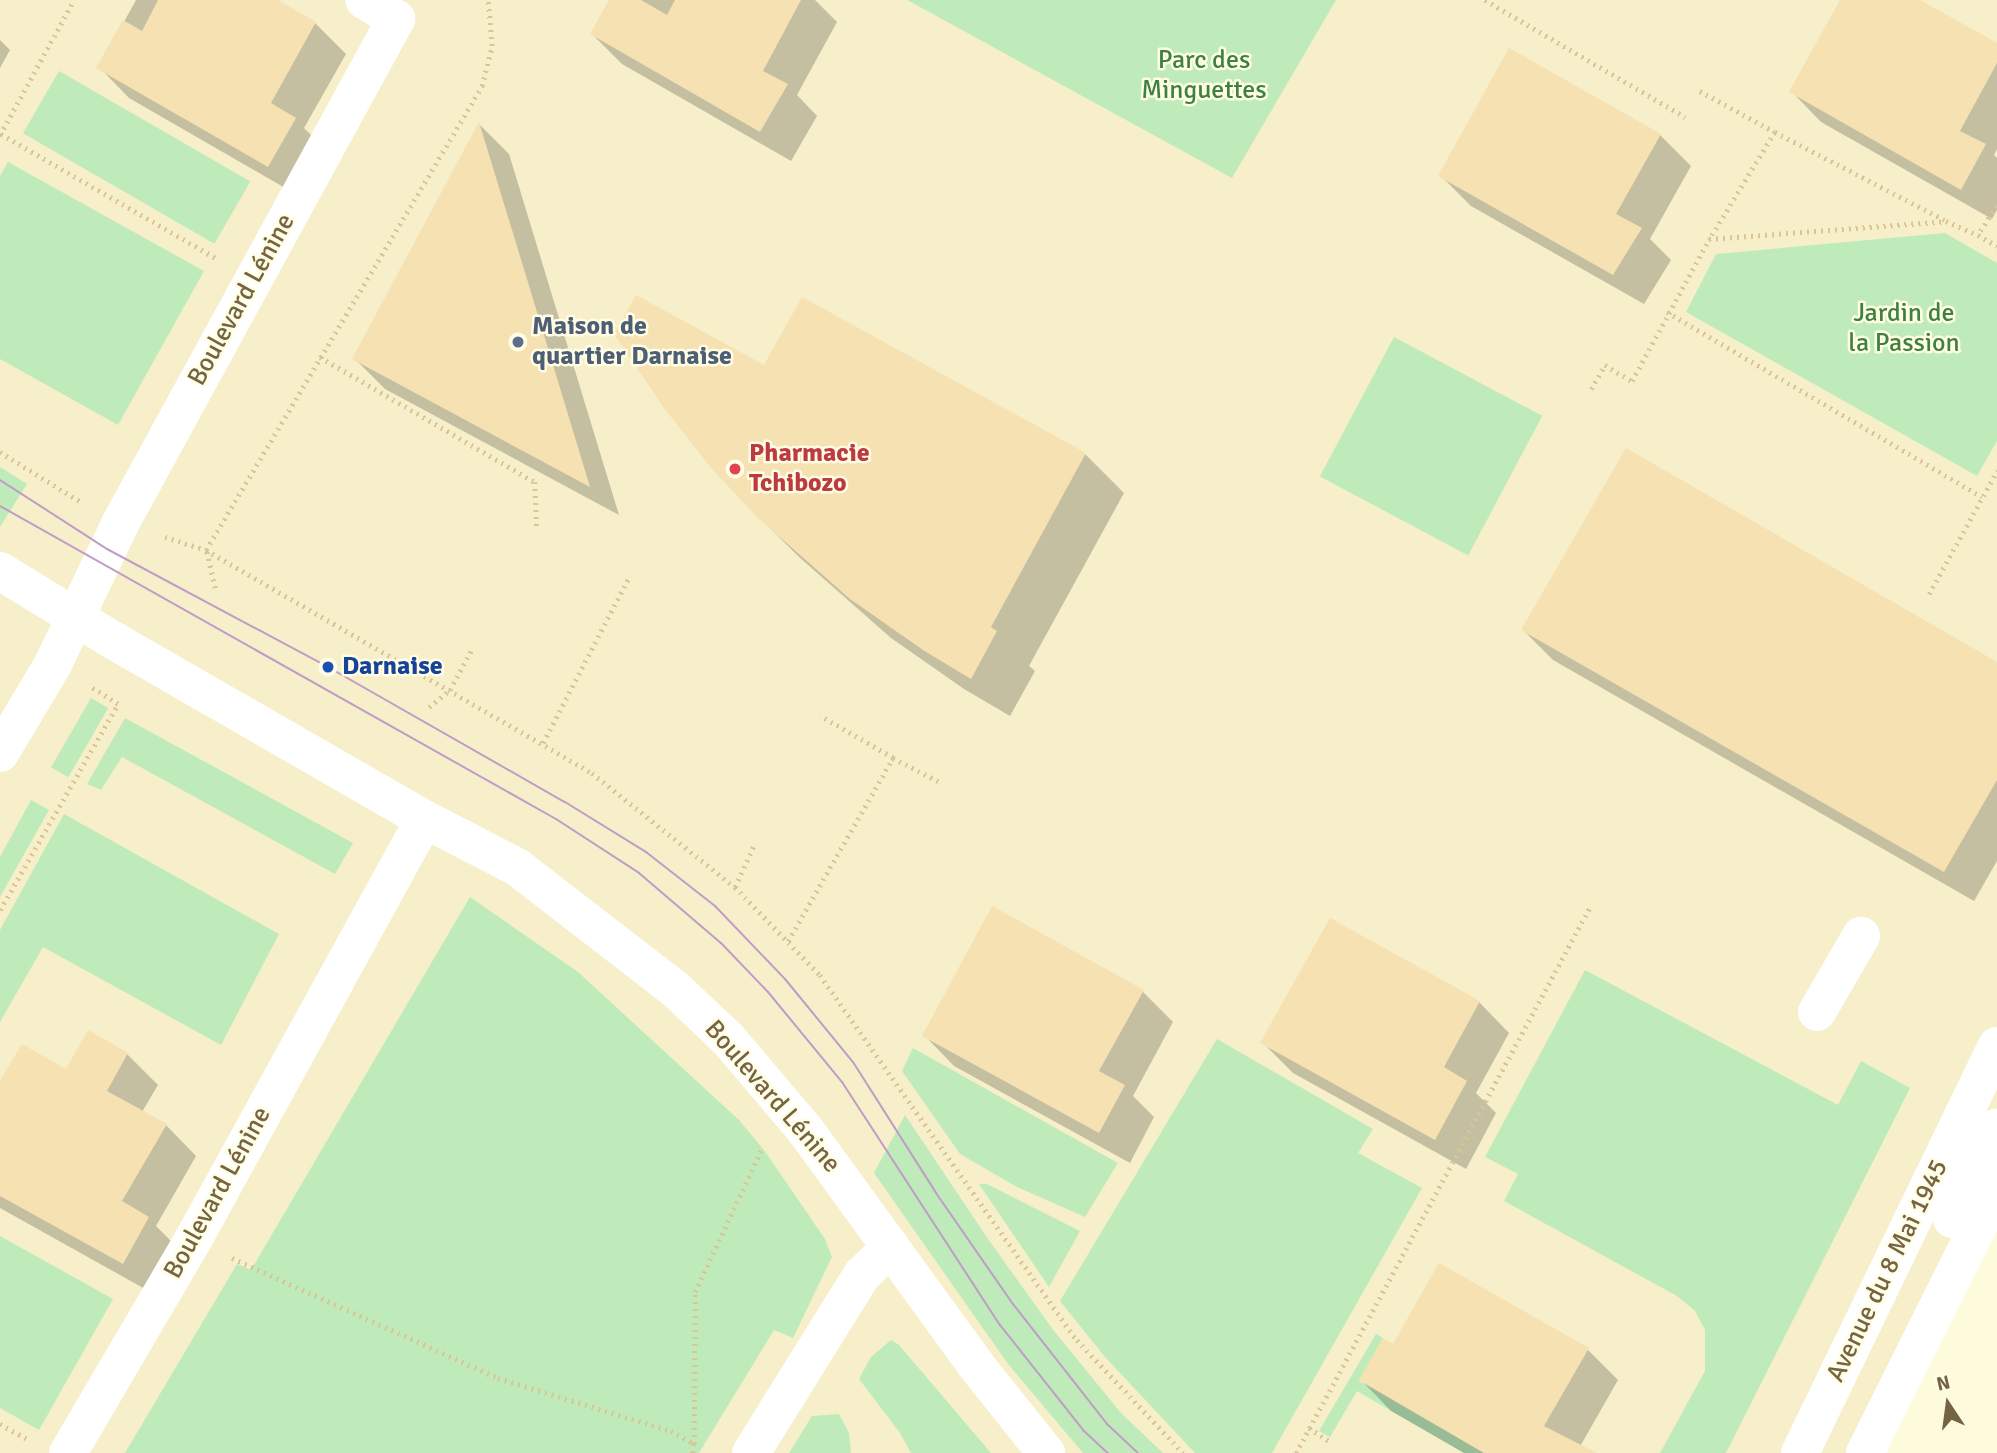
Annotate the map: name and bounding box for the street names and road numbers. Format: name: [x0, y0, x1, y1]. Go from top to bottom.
street label: Boulevard Lénine: [182, 209, 302, 391]
street label: Boulevard Lénine: [697, 1014, 847, 1180]
street label: Boulevard Lénine: [158, 1102, 278, 1284]
street label: Avenue du 8 Mai 1945: [1821, 1155, 1955, 1387]

